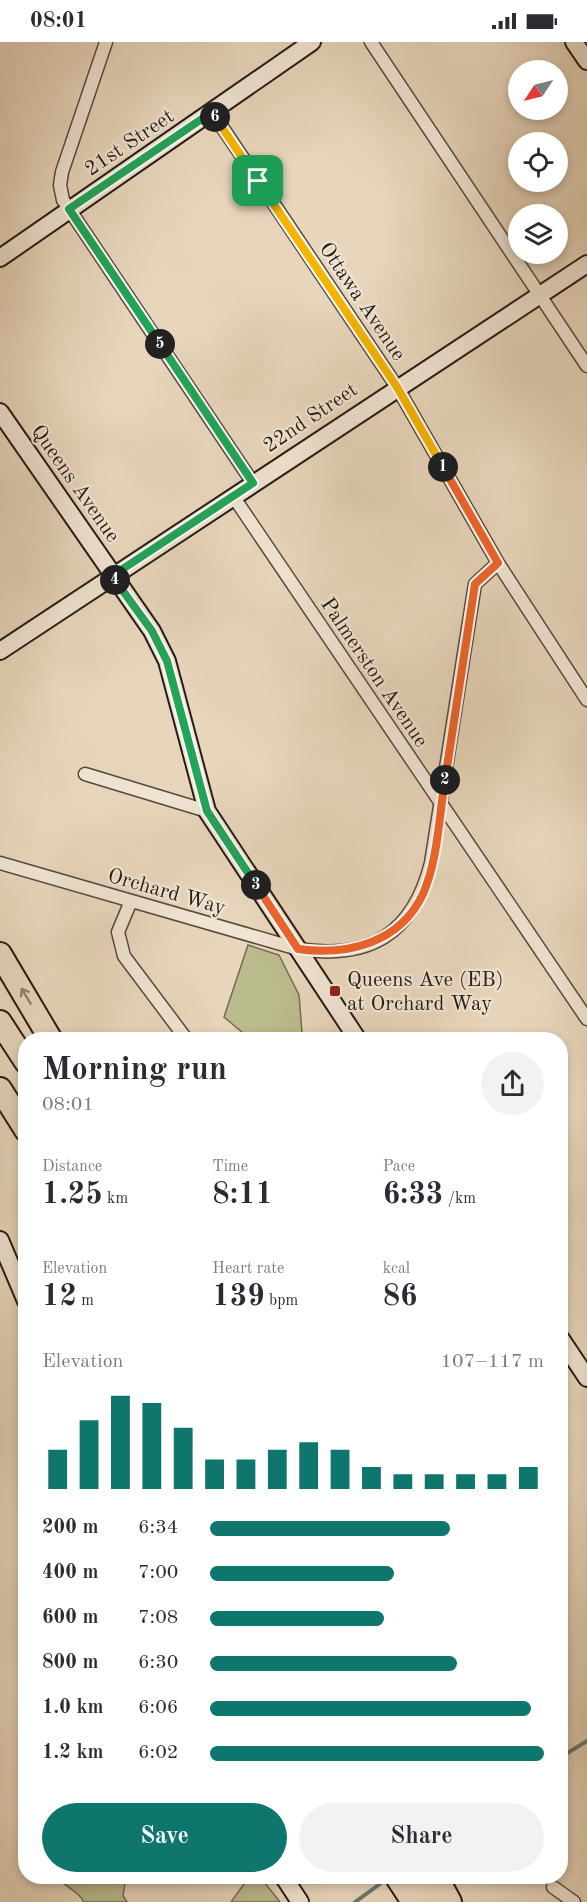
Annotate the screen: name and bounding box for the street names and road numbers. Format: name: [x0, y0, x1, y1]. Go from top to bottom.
street label: 21st Street: [82, 106, 178, 181]
street label: Ottawa Avenue: [315, 239, 409, 365]
street label: 22nd Street: [260, 379, 362, 457]
street label: Queens Avenue: [27, 421, 123, 547]
street label: Palmerston Avenue: [316, 594, 431, 751]
street label: Orchard Way: [105, 866, 228, 919]

